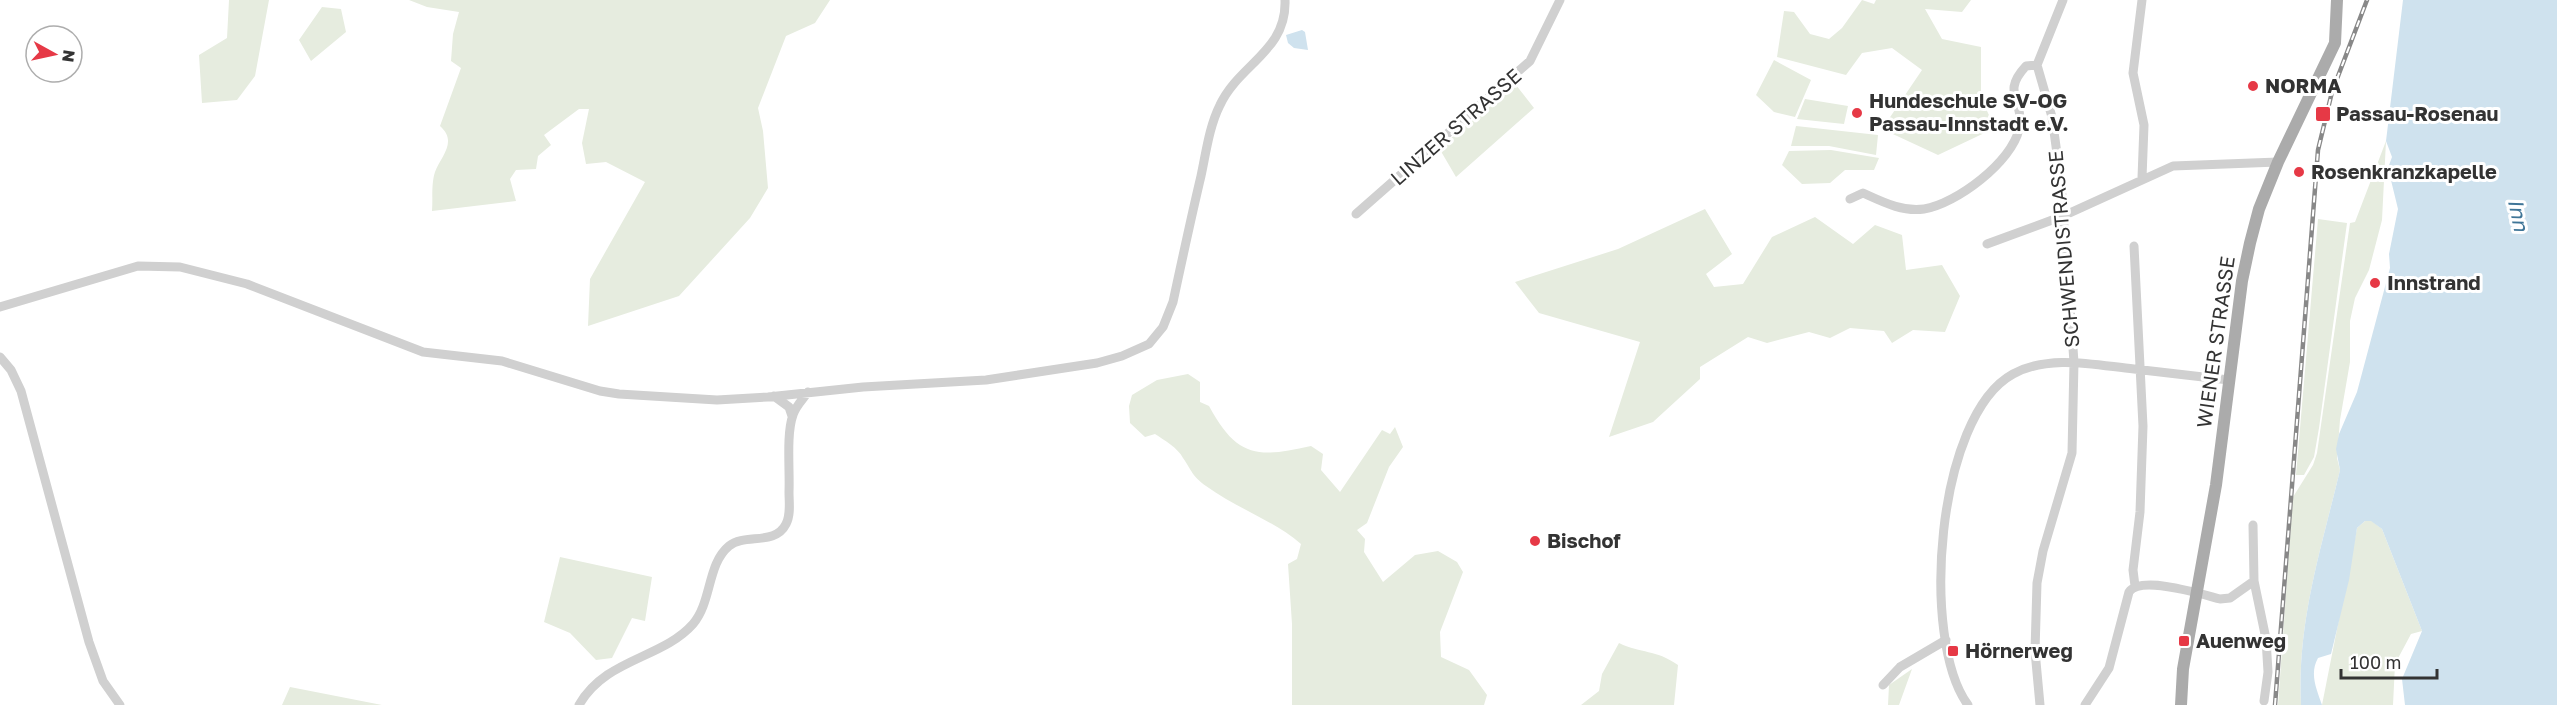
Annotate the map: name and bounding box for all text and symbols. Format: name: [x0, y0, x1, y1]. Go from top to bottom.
north arrow: [24, 24, 84, 84]
text: N: [58, 49, 80, 64]
street label: LINZER STRASSE: [1385, 63, 1526, 190]
place label: NORMA: [2265, 73, 2342, 97]
marker: NORMA: [2246, 79, 2260, 93]
place label: Hundeschule SV-OG Passau-Innstadt e.V.: [1869, 88, 2069, 135]
place label: Passau-Rosenau: [2336, 101, 2498, 125]
marker: Passau-Rosenau: [2314, 105, 2332, 123]
marker: Hundeschule SV-OG Passau-Innstadt e.V.: [1850, 106, 1864, 120]
street label: SCHWENDISTRASSE: [2042, 149, 2084, 349]
place label: Rosenkranzkapelle: [2311, 159, 2497, 183]
marker: Rosenkranzkapelle: [2292, 165, 2306, 179]
water label: Inn: [2503, 196, 2535, 234]
street label: WIENER STRASSE: [2191, 254, 2239, 429]
place label: Innstrand: [2387, 270, 2481, 294]
marker: Innstrand: [2368, 276, 2382, 290]
place label: Bischof: [1547, 528, 1621, 552]
marker: Bischof: [1528, 534, 1542, 548]
place label: Auenweg: [2196, 628, 2286, 652]
marker: Auenweg: [2177, 634, 2191, 648]
place label: Hörnerweg: [1965, 638, 2073, 662]
scale bar: [2341, 642, 2437, 680]
marker: Hörnerweg: [1946, 644, 1960, 658]
text: 100 m: [2350, 651, 2401, 673]

